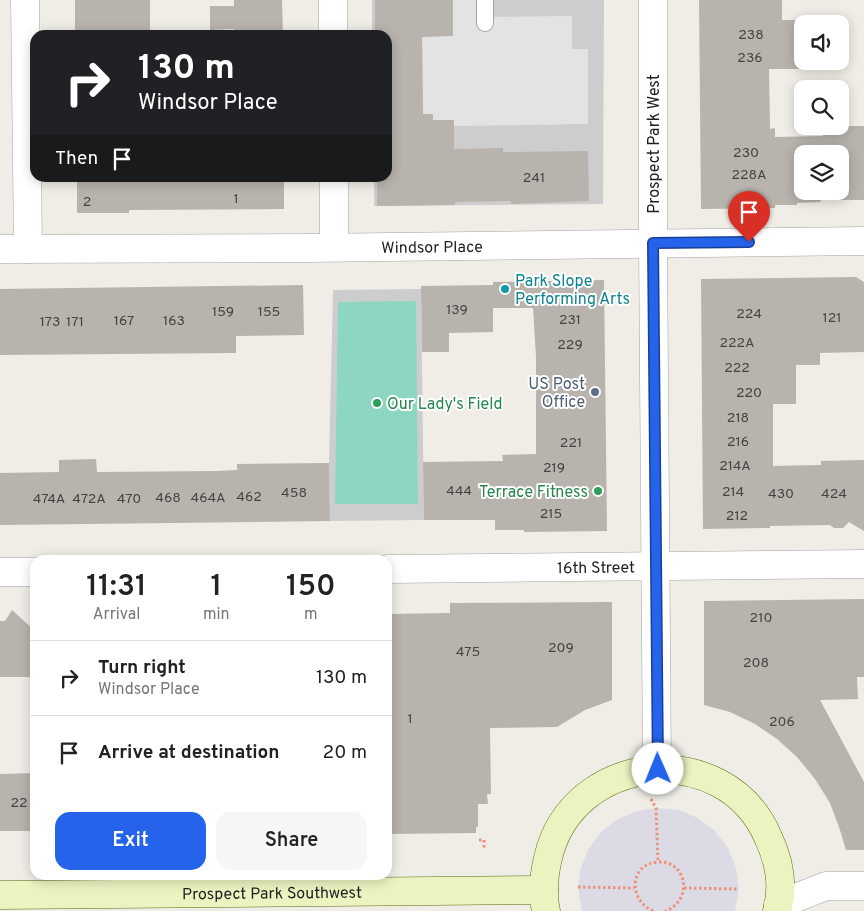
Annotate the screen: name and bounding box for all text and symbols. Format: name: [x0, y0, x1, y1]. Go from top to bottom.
map controls: [794, 15, 849, 200]
button: sound: [794, 15, 849, 70]
house number: 238: [738, 27, 764, 44]
text: 130 m: [138, 47, 235, 91]
icon: right: [55, 50, 120, 115]
house number: 236: [737, 50, 763, 67]
street label: Prospect Park West: [645, 74, 665, 214]
button: search: [794, 80, 849, 135]
text: Windsor Place: [138, 90, 278, 117]
icon: arrive: [108, 145, 136, 173]
house number: 230: [733, 145, 759, 162]
button: layers: [794, 145, 849, 200]
text: Then: [55, 147, 98, 171]
house number: 228A: [731, 167, 767, 184]
house number: 241: [523, 170, 545, 187]
house number: 1: [233, 191, 239, 208]
pin: [728, 191, 770, 242]
house number: 2: [83, 194, 91, 211]
icon: arrive: [735, 198, 763, 226]
street label: Windsor Place: [381, 238, 483, 259]
place label: Park Slope Performing Arts: [515, 272, 630, 310]
marker: Park Slope Performing Arts: [499, 283, 511, 295]
house number: 139: [446, 302, 468, 319]
house number: 159: [212, 304, 234, 321]
house number: 155: [258, 304, 280, 321]
house number: 224: [736, 306, 762, 323]
house number: 121: [822, 310, 842, 327]
house number: 231: [559, 312, 581, 329]
house number: 167: [114, 313, 134, 330]
house number: 163: [163, 313, 185, 330]
house number: 173: [40, 314, 60, 331]
house number: 171: [66, 314, 84, 331]
house number: 222A: [719, 335, 755, 352]
house number: 229: [557, 337, 583, 354]
house number: 222: [724, 360, 750, 377]
place label: US Post Office: [528, 375, 585, 413]
house number: 220: [736, 385, 762, 402]
marker: US Post Office: [589, 386, 601, 398]
place label: Our Lady's Field: [387, 395, 502, 415]
marker: Our Lady's Field: [371, 397, 383, 409]
house number: 218: [727, 410, 749, 427]
house number: 216: [727, 434, 749, 451]
house number: 221: [560, 435, 582, 452]
house number: 214A: [719, 458, 751, 475]
house number: 219: [543, 460, 565, 477]
house number: 444: [446, 483, 472, 500]
place label: Terrace Fitness: [479, 483, 588, 503]
house number: 214: [722, 484, 744, 501]
house number: 458: [281, 485, 307, 502]
marker: Terrace Fitness: [592, 485, 604, 497]
house number: 430: [768, 486, 794, 503]
house number: 424: [821, 486, 847, 503]
house number: 462: [236, 489, 262, 506]
house number: 468: [155, 490, 181, 507]
house number: 464A: [190, 490, 226, 507]
house number: 474A: [33, 491, 65, 508]
house number: 472A: [72, 491, 106, 508]
house number: 470: [117, 491, 141, 508]
house number: 215: [540, 506, 562, 523]
house number: 212: [726, 508, 748, 525]
street label: 16th Street: [557, 558, 635, 579]
text: 11:31: [86, 569, 147, 606]
text: 1: [210, 569, 222, 606]
text: 150: [286, 569, 336, 606]
text: Arrival: [93, 605, 140, 625]
text: min: [203, 605, 230, 625]
text: m: [304, 605, 318, 625]
house number: 210: [750, 610, 772, 627]
house number: 209: [548, 640, 574, 657]
house number: 475: [456, 644, 480, 661]
house number: 208: [743, 655, 769, 672]
text: Turn right: [98, 656, 186, 680]
icon: right: [55, 664, 83, 692]
text: 130 m: [316, 666, 367, 690]
text: Windsor Place: [98, 680, 200, 700]
house number: 1: [407, 711, 413, 728]
house number: 206: [769, 714, 795, 731]
icon: arrive: [55, 739, 83, 767]
text: Arrive at destination: [98, 741, 279, 765]
text: 20 m: [323, 741, 367, 765]
position arrow: [631, 742, 683, 794]
house number: 22: [10, 795, 28, 812]
button: Exit: [55, 812, 206, 870]
button: Share: [216, 812, 367, 870]
street label: Prospect Park Southwest: [182, 884, 362, 905]

